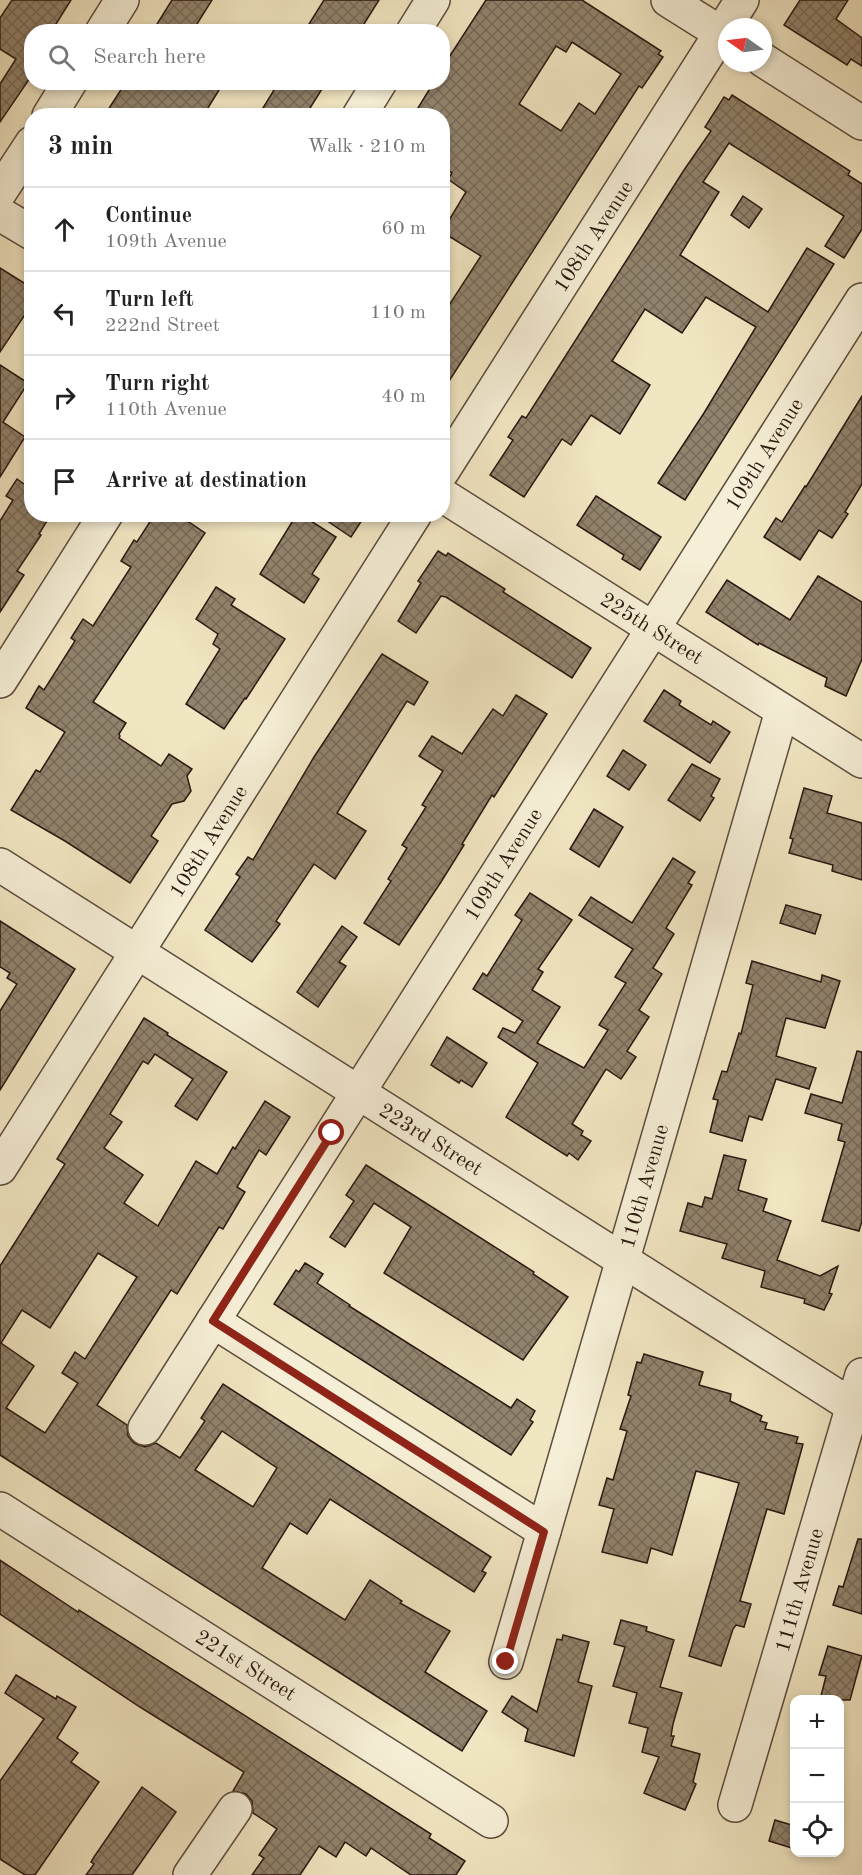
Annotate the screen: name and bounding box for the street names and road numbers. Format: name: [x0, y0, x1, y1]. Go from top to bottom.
street label: 108th Avenue: [551, 177, 638, 296]
street label: 109th Avenue: [722, 395, 808, 515]
street label: 225th Street: [596, 589, 706, 669]
street label: 108th Avenue: [166, 782, 252, 902]
street label: 109th Avenue: [461, 805, 547, 925]
street label: 223rd Street: [375, 1100, 486, 1180]
street label: 110th Avenue: [618, 1122, 673, 1251]
street label: 111th Avenue: [773, 1526, 828, 1655]
street label: 221st Street: [191, 1627, 299, 1706]

